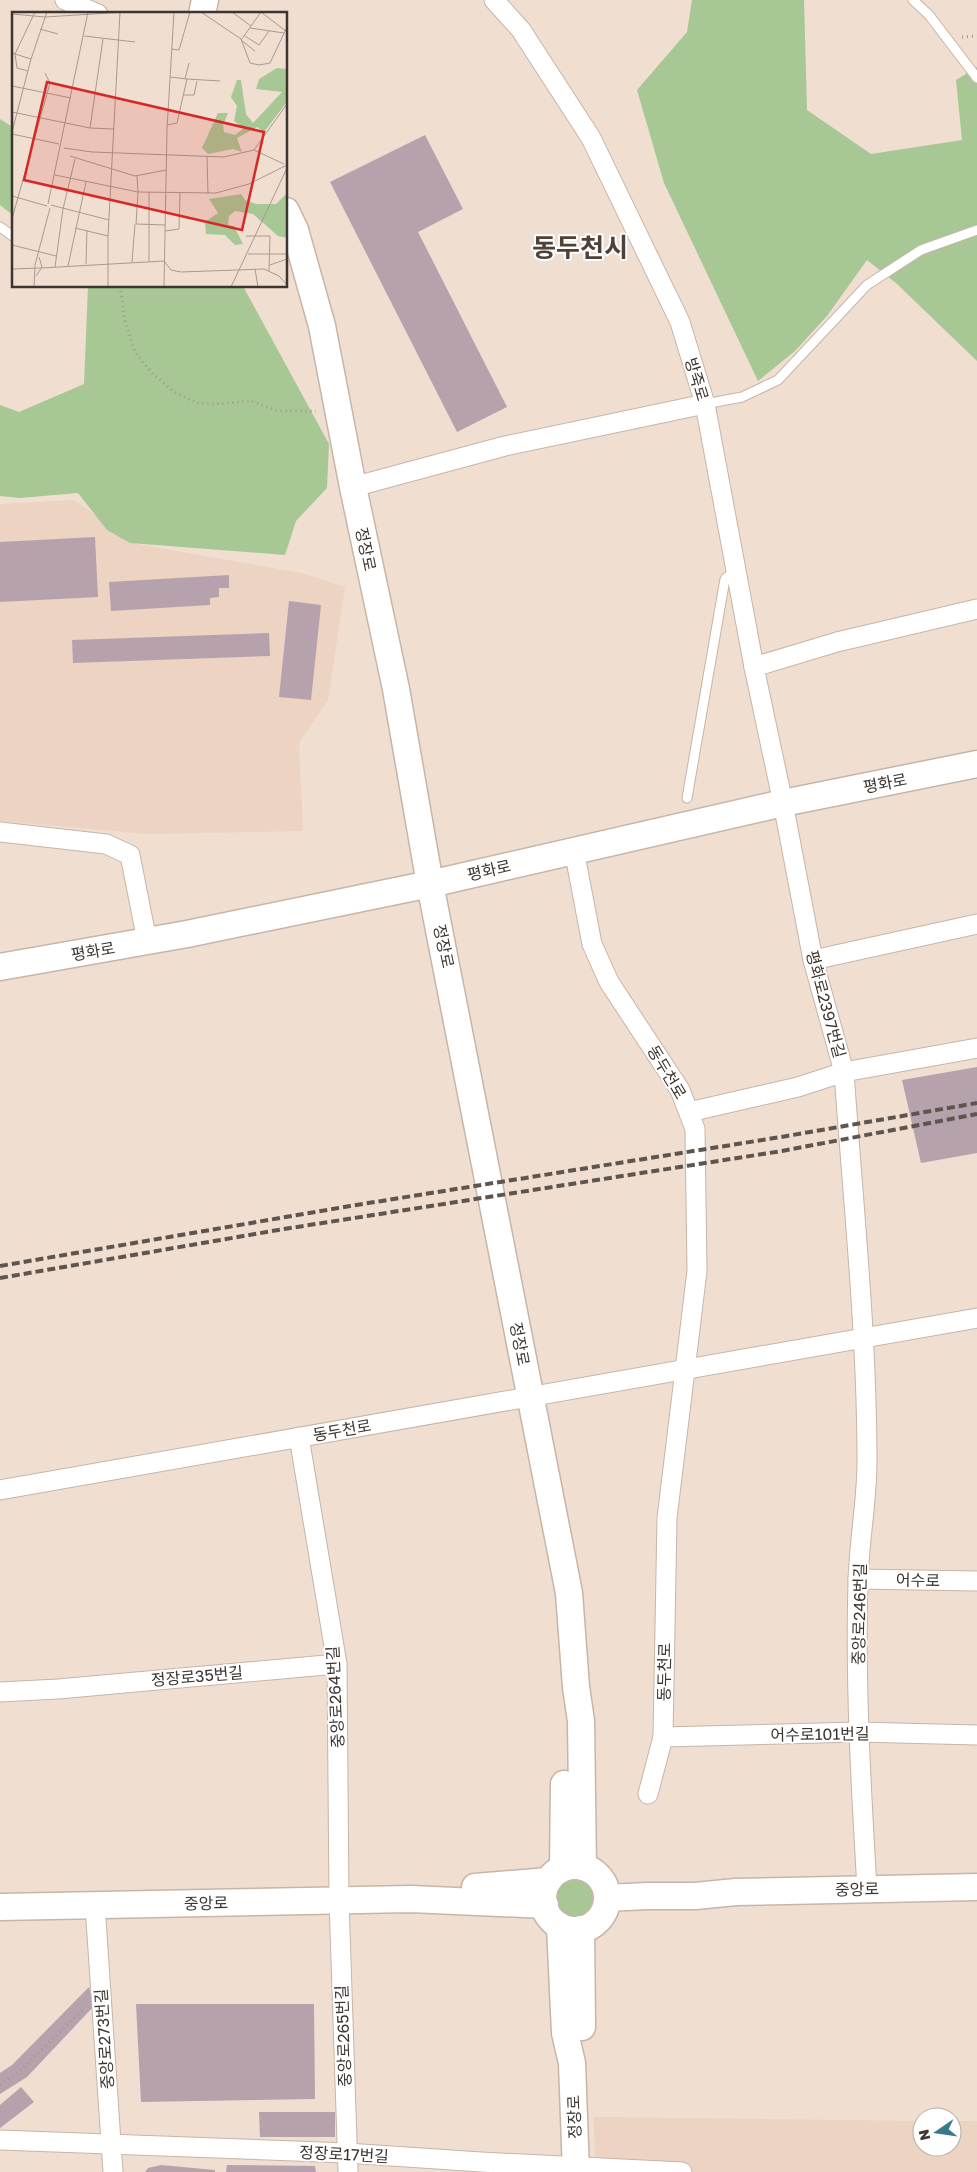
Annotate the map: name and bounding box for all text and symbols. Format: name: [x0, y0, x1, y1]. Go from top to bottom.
inset map: [12, 12, 288, 288]
district label: 동두천시: [532, 232, 628, 263]
street label: 방죽로: [681, 355, 713, 403]
street label: 정장로: [352, 525, 380, 573]
street label: 평화로: [861, 769, 909, 797]
street label: 평화로: [465, 855, 513, 885]
street label: 정장로: [430, 922, 458, 970]
street label: 평화로: [70, 937, 117, 965]
street label: 평화로2397번길: [802, 948, 850, 1060]
street label: 동두천로: [643, 1042, 691, 1103]
street label: 정장로: [506, 1320, 534, 1368]
street label: 동두천로: [311, 1415, 373, 1445]
street label: 중앙로246번길: [848, 1563, 870, 1665]
street label: 어수로: [896, 1570, 941, 1590]
street label: 동두천로: [653, 1642, 675, 1702]
street label: 중앙로264번길: [322, 1645, 348, 1749]
street label: 정장로35번길: [150, 1662, 244, 1690]
street label: 어수로101번길: [770, 1723, 870, 1745]
street label: 중앙로: [835, 1879, 880, 1899]
street label: 중앙로: [184, 1893, 229, 1913]
street label: 중앙로265번길: [331, 1985, 355, 2087]
street label: 중앙로273번길: [91, 1988, 117, 2090]
street label: 정장로: [563, 2094, 585, 2139]
north arrow: [912, 2107, 962, 2157]
text: N: [914, 2128, 933, 2142]
street label: 정장로17번길: [299, 2142, 389, 2166]

